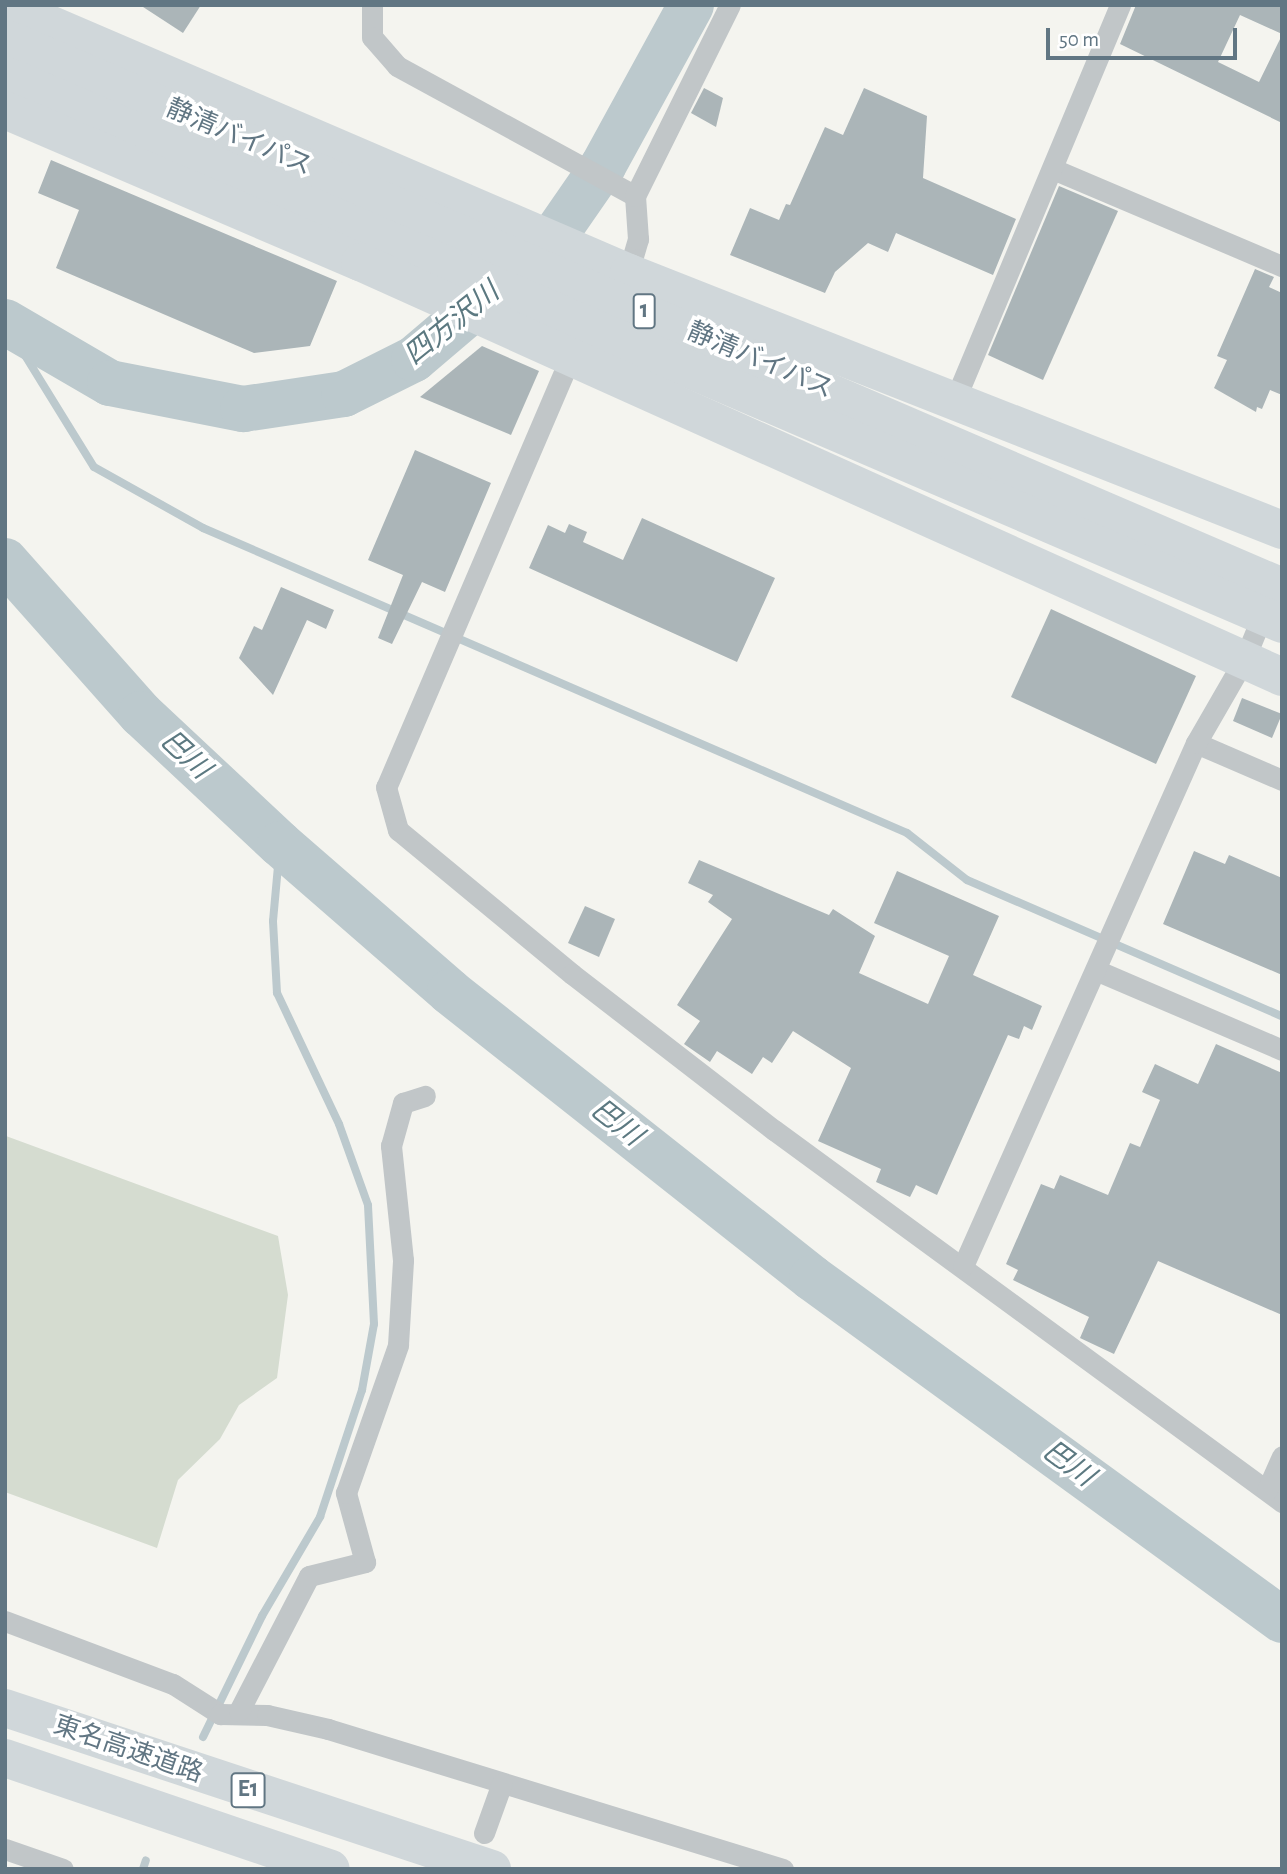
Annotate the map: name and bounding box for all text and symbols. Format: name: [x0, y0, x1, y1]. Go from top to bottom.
scale bar: [1049, 14, 1240, 58]
text: 50 m: [1059, 29, 1099, 50]
street label: 静清バイパス: [161, 93, 317, 183]
water label: 四方沢川: [398, 276, 506, 372]
road number: 1: [632, 290, 656, 332]
street label: 静清バイパス: [682, 316, 838, 406]
water label: 巴川: [153, 724, 217, 786]
water label: 巴川: [584, 1093, 648, 1153]
water label: 巴川: [1035, 1434, 1101, 1494]
street label: 東名高速道路: [49, 1710, 207, 1790]
road number: E1: [230, 1770, 266, 1811]

